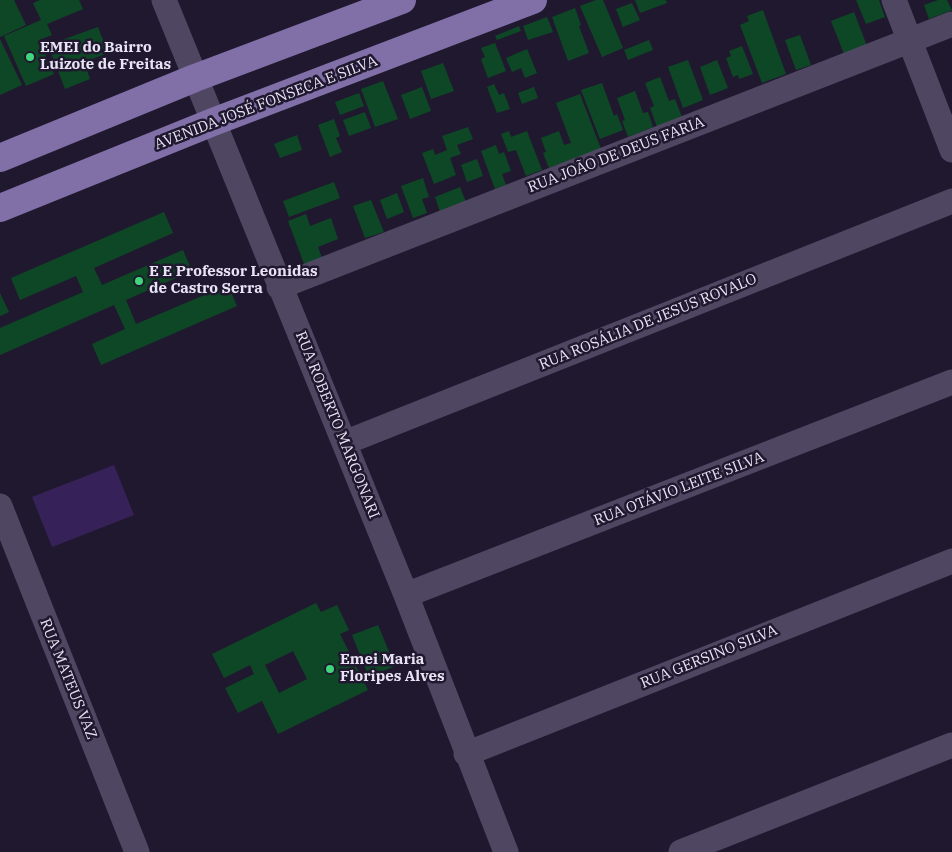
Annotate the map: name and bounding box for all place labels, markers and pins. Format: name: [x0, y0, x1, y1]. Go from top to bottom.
place label: EMEI do Bairro Luizote de Freitas: [40, 39, 171, 74]
marker: EMEI do Bairro Luizote de Freitas: [24, 51, 36, 63]
place label: E E Professor Leonidas de Castro Serra: [149, 263, 318, 298]
marker: E E Professor Leonidas de Castro Serra: [133, 275, 145, 287]
place label: Emei Maria Floripes Alves: [340, 651, 445, 686]
marker: Emei Maria Floripes Alves: [324, 663, 336, 675]

